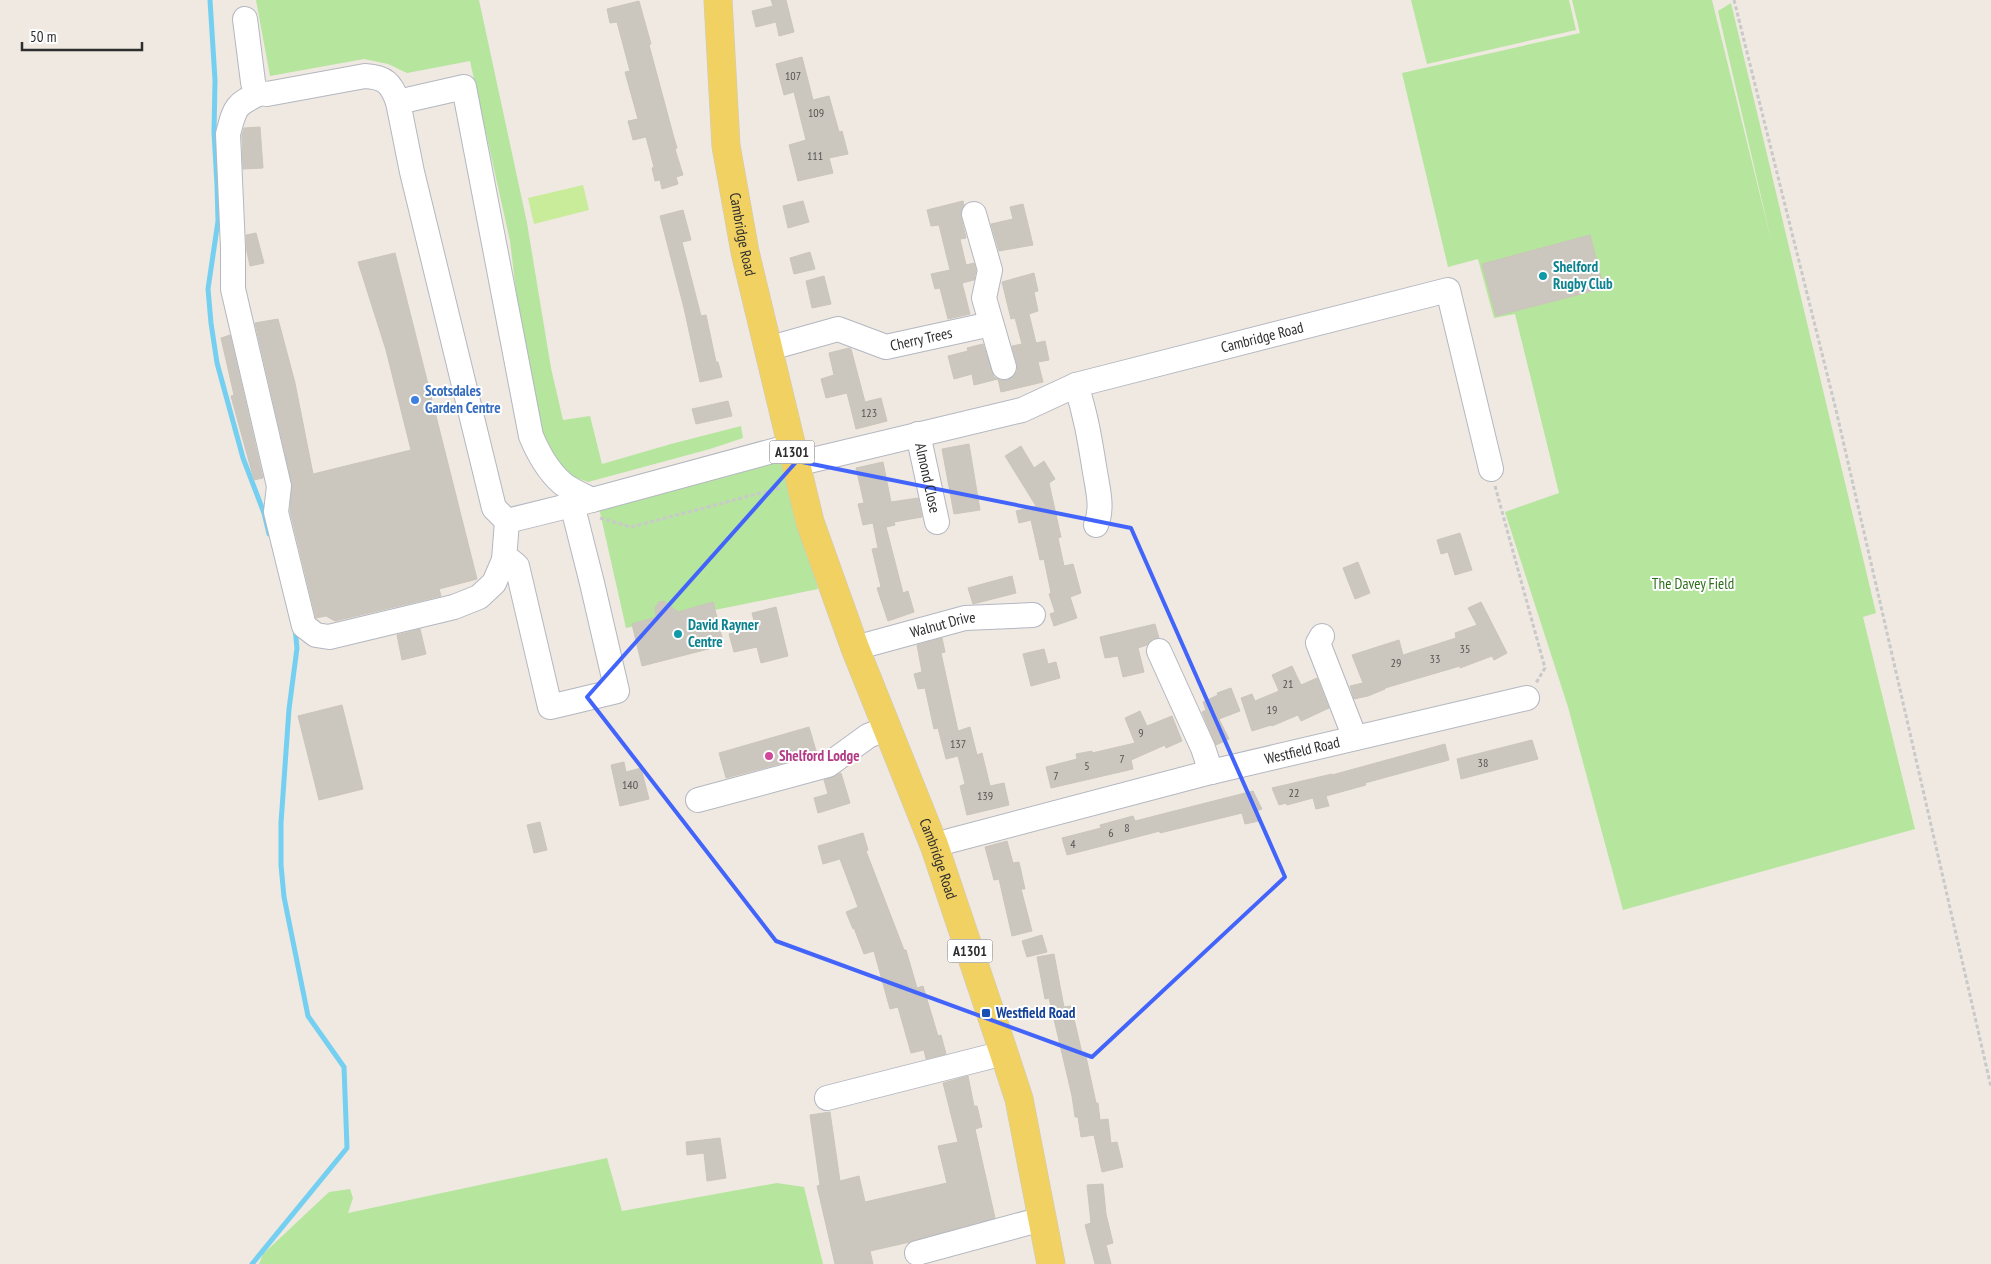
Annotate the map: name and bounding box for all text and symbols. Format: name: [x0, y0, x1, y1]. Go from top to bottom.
scale bar: [22, 20, 142, 52]
text: 50 m: [30, 27, 56, 46]
house number: 107: [785, 68, 801, 83]
house number: 109: [808, 105, 824, 120]
house number: 111: [807, 148, 823, 163]
street label: Cambridge Road: [726, 191, 760, 278]
place label: Shelford Rugby Club: [1553, 257, 1613, 293]
marker: Shelford Rugby Club: [1537, 270, 1549, 282]
street label: Cambridge Road: [1219, 317, 1305, 357]
street label: Cherry Trees: [888, 323, 954, 355]
place label: Scotsdales Garden Centre: [425, 381, 501, 417]
marker: Scotsdales Garden Centre: [409, 394, 421, 406]
house number: 123: [861, 405, 877, 420]
road number: A1301: [770, 441, 814, 464]
street label: Almond Close: [911, 441, 945, 515]
park label: The Davey Field: [1652, 574, 1734, 593]
street label: Walnut Drive: [908, 608, 976, 642]
place label: David Rayner Centre: [688, 615, 759, 651]
marker: David Rayner Centre: [672, 628, 684, 640]
house number: 35: [1460, 641, 1470, 656]
house number: 33: [1430, 651, 1440, 666]
house number: 29: [1391, 655, 1401, 670]
house number: 21: [1283, 676, 1293, 691]
house number: 19: [1267, 702, 1277, 717]
house number: 9: [1138, 725, 1144, 740]
street label: Westfield Road: [1263, 732, 1341, 768]
house number: 137: [950, 736, 966, 751]
place label: Shelford Lodge: [779, 746, 860, 765]
marker: Shelford Lodge: [763, 750, 775, 762]
house number: 7: [1119, 751, 1125, 766]
house number: 38: [1478, 755, 1488, 770]
house number: 5: [1084, 758, 1090, 773]
house number: 7: [1053, 768, 1059, 783]
house number: 140: [622, 777, 638, 792]
house number: 22: [1289, 785, 1299, 800]
house number: 139: [977, 788, 993, 803]
street label: Cambridge Road: [915, 815, 962, 901]
house number: 8: [1124, 820, 1130, 835]
house number: 6: [1108, 825, 1114, 840]
house number: 4: [1070, 836, 1076, 851]
road number: A1301: [948, 939, 992, 962]
place label: Westfield Road: [995, 1003, 1076, 1022]
marker: Westfield Road: [980, 1007, 992, 1019]

